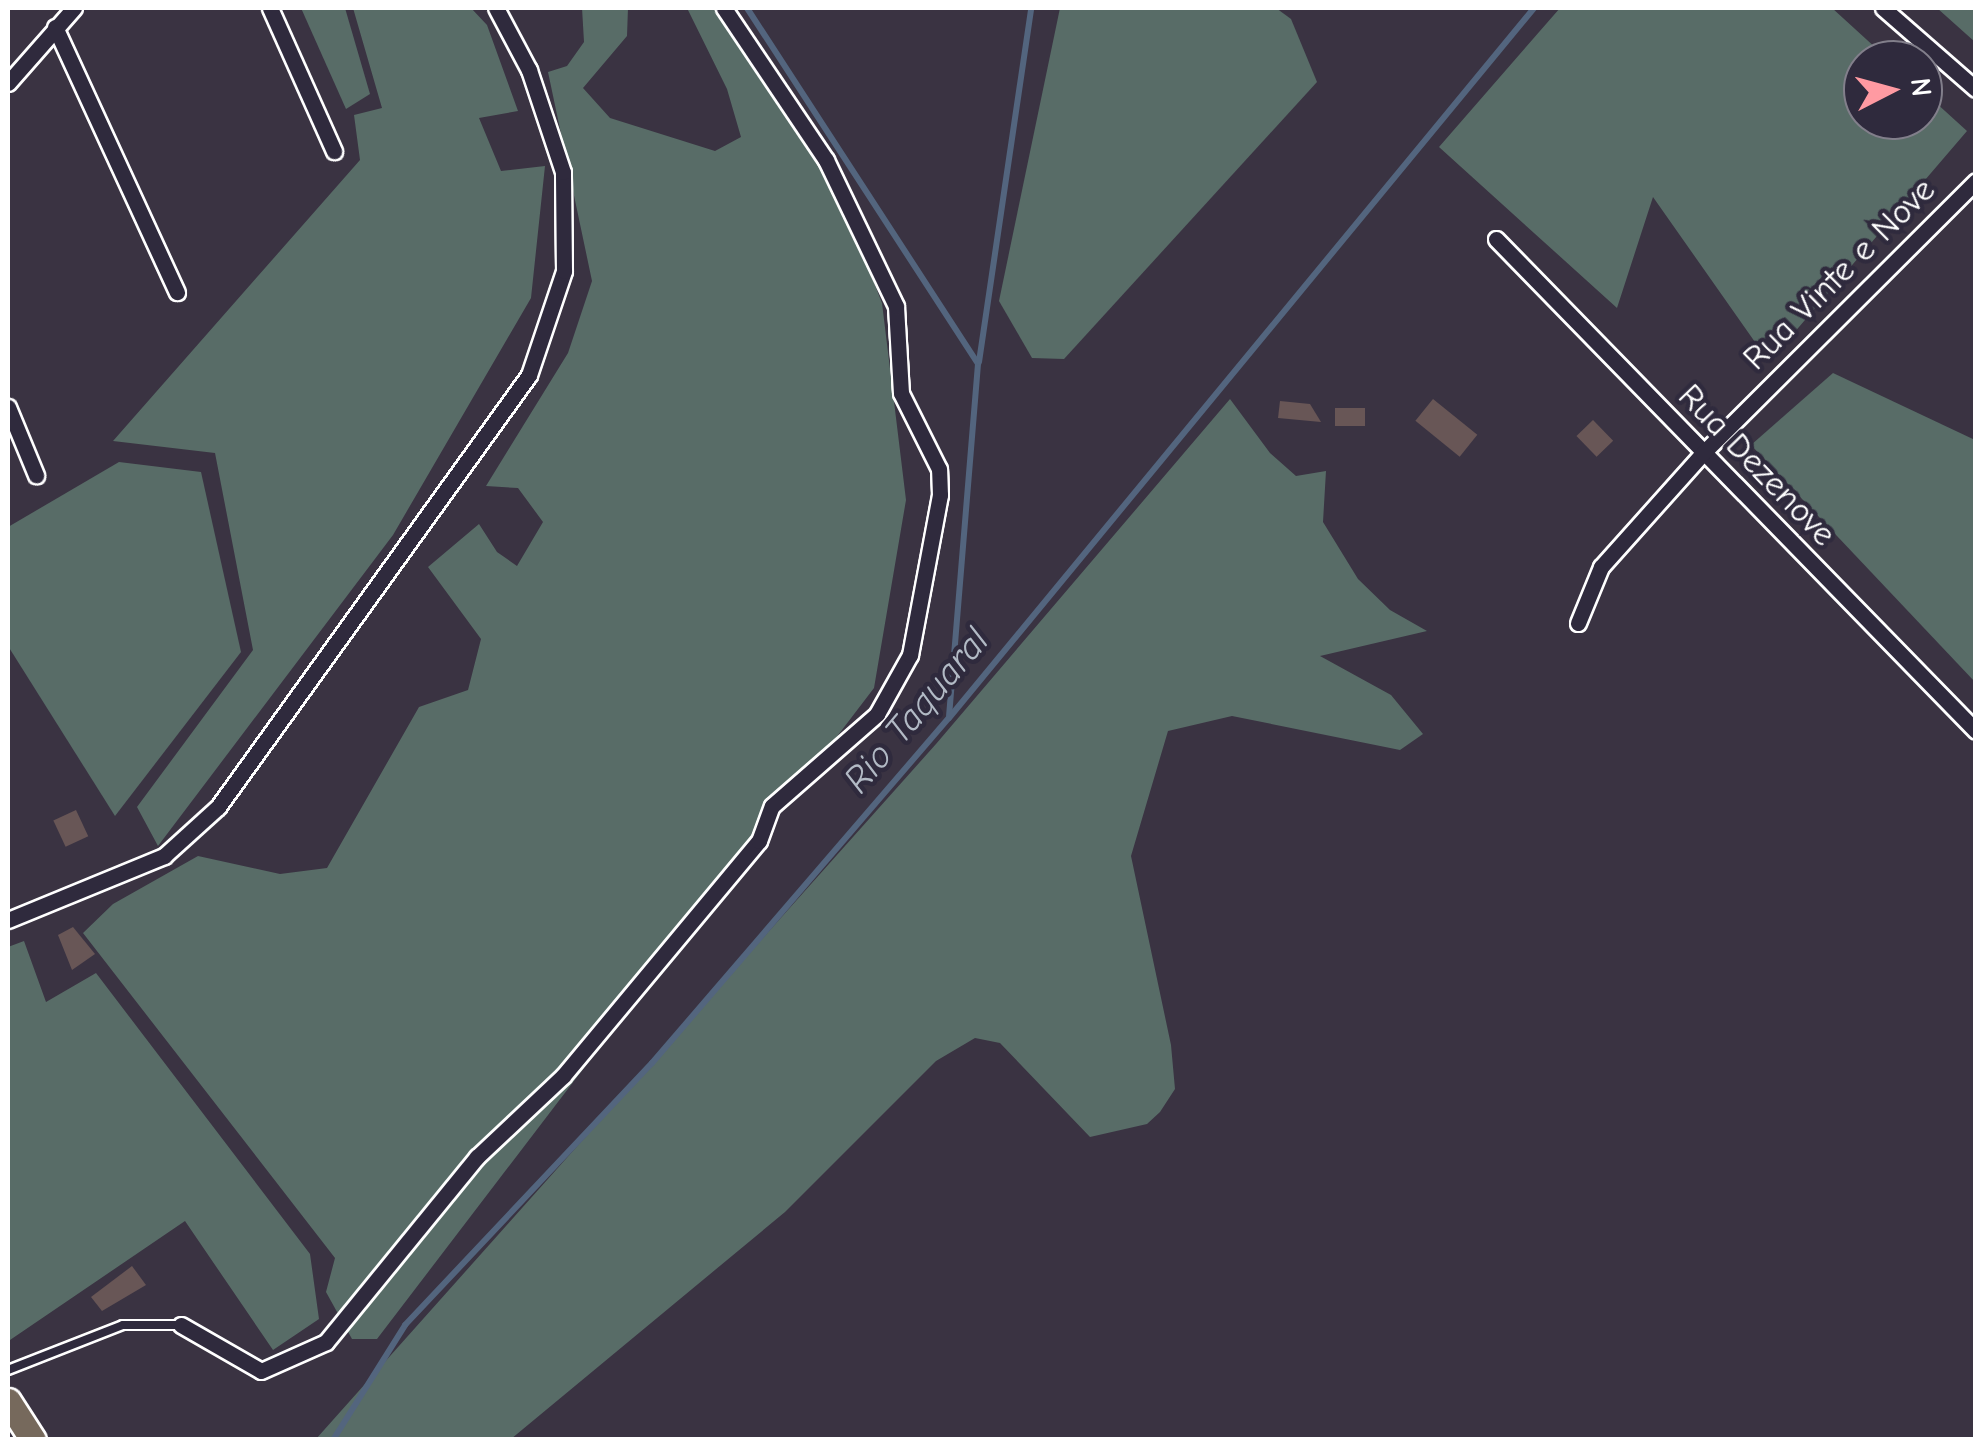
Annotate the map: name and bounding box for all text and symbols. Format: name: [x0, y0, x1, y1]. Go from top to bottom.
north arrow: [1843, 40, 1943, 140]
text: N: [1904, 76, 1938, 98]
street label: Rua Vinte e Nove: [1734, 169, 1944, 379]
street label: Rua Dezenove: [1669, 375, 1845, 555]
water label: Rio Taquaral: [835, 619, 999, 803]

